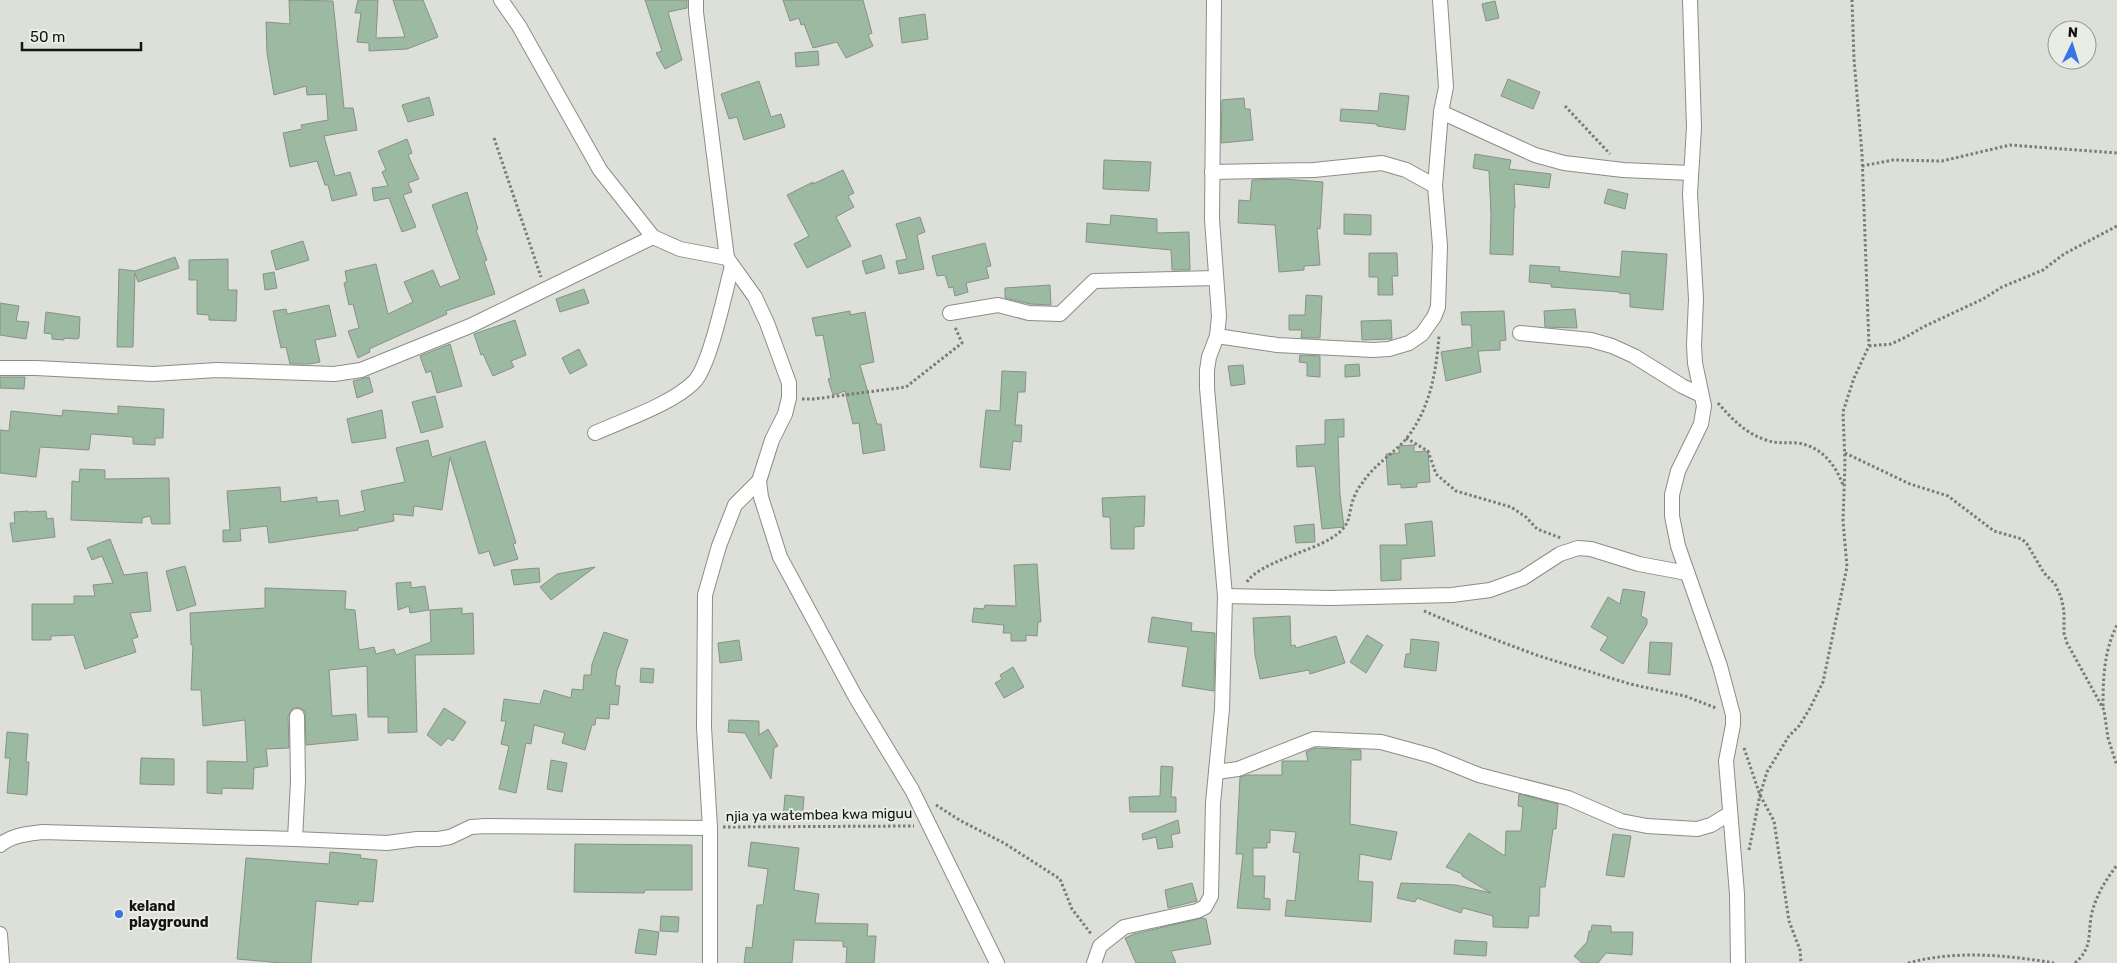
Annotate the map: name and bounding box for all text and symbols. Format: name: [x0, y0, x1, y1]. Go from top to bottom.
scale bar: [22, 20, 141, 52]
north arrow: [2047, 20, 2097, 70]
text: N: [2067, 24, 2078, 41]
text: 50 m: [30, 28, 65, 46]
street label: njia ya watembea kwa miguu: [725, 805, 913, 825]
place label: keland playground: [129, 898, 209, 931]
marker: keland playground: [113, 908, 125, 920]

